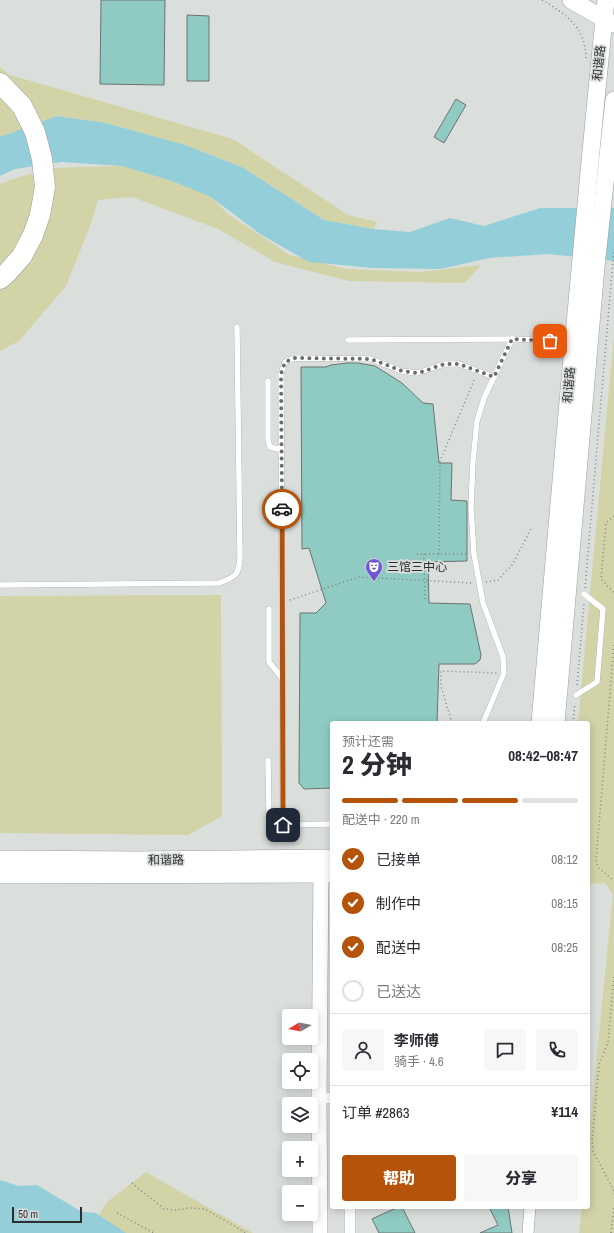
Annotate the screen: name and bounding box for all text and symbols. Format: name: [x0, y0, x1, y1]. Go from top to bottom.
street label: 和谐路: [589, 44, 609, 82]
pin: [533, 324, 567, 358]
icon: bag: [539, 330, 561, 352]
street label: 和谐路: [559, 366, 579, 404]
courier: [262, 489, 302, 529]
icon: car: [271, 498, 293, 520]
theatre icon: 三馆三中心: [364, 557, 384, 582]
place label: 三馆三中心: [387, 559, 447, 575]
text: 预计还需: [342, 733, 394, 750]
text: 08:42–08:47: [508, 745, 578, 766]
text: 2 分钟: [342, 747, 412, 782]
pin: [266, 808, 300, 842]
text: 配送中 · 220 m: [342, 811, 420, 828]
icon: home: [272, 814, 294, 836]
icon: check: [342, 848, 364, 870]
text: 已接单: [376, 849, 421, 870]
text: 08:12: [551, 851, 578, 868]
street label: 和谐路: [148, 852, 184, 868]
icon: check: [342, 892, 364, 914]
text: 制作中: [376, 893, 421, 914]
text: 08:15: [551, 895, 578, 912]
icon: check: [342, 936, 364, 958]
text: 配送中: [376, 937, 421, 958]
text: 08:25: [551, 939, 578, 956]
text: 已送达: [376, 981, 421, 1002]
north arrow: [282, 1009, 318, 1045]
map controls: [282, 1009, 318, 1221]
button: person: [342, 1029, 384, 1071]
button: chat: [484, 1029, 526, 1071]
button: phone: [536, 1029, 578, 1071]
text: 李师傅: [394, 1030, 439, 1051]
button: locate: [282, 1053, 318, 1089]
text: 骑手 · 4.6: [394, 1053, 444, 1070]
button: layers: [282, 1097, 318, 1133]
text: ¥114: [551, 1101, 578, 1122]
text: 订单 #2863: [342, 1102, 410, 1123]
button: +: [282, 1141, 318, 1177]
button: 帮助: [342, 1155, 456, 1201]
button: 分享: [464, 1155, 578, 1201]
button: −: [282, 1185, 318, 1221]
scale bar: [12, 1205, 82, 1224]
text: 50 m: [18, 1207, 38, 1221]

